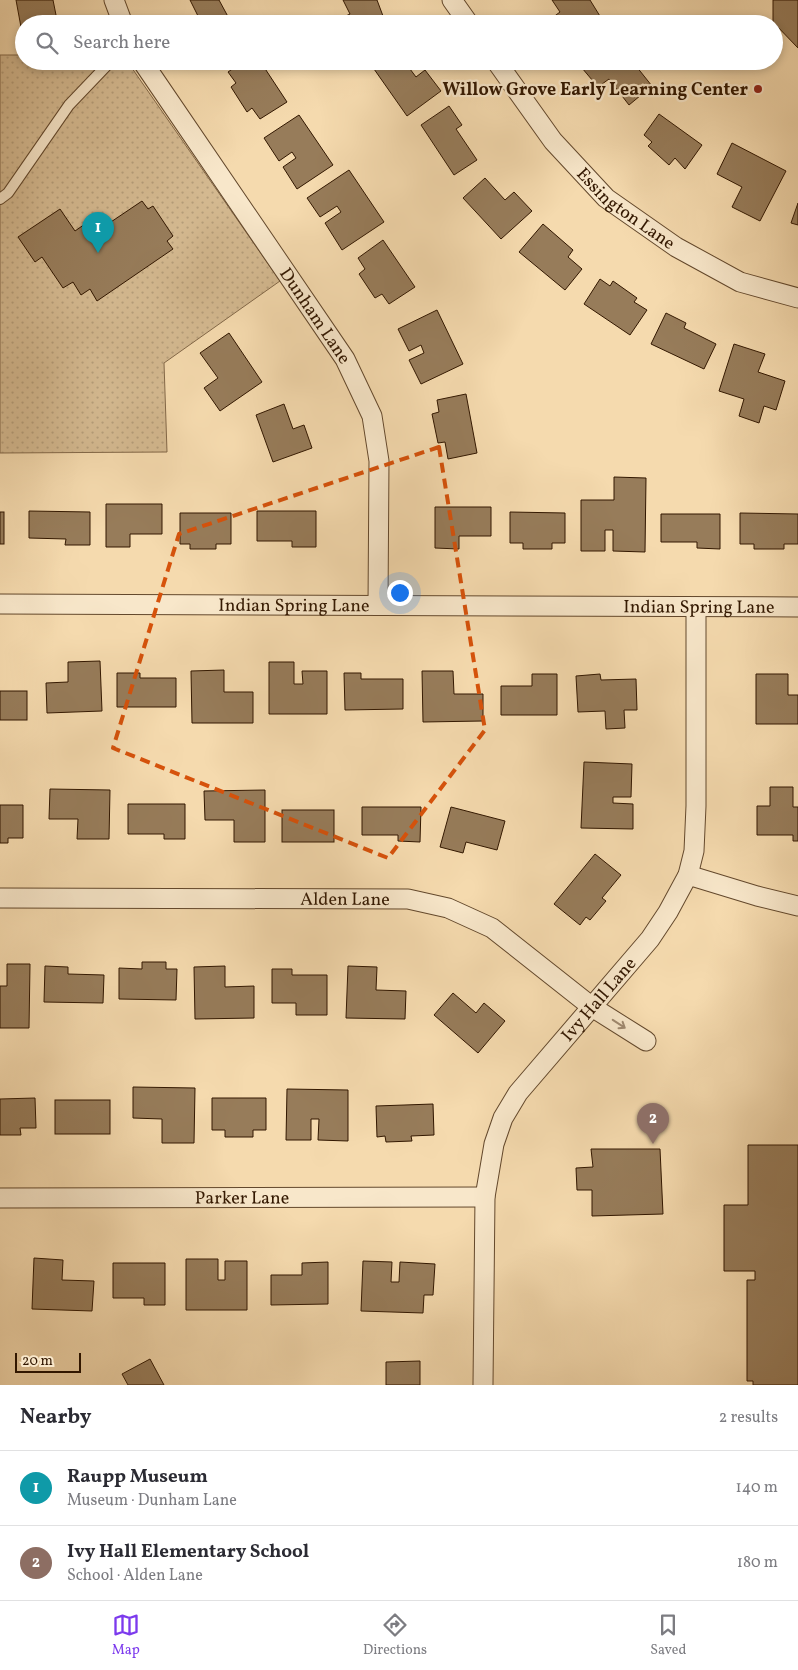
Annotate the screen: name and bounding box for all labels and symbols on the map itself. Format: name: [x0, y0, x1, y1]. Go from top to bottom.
place label: Willow Grove Early Learning Center: [442, 78, 748, 103]
marker: Willow Grove Early Learning Center: [752, 83, 764, 95]
street label: Essington Lane: [570, 163, 679, 256]
pin: 1: [82, 212, 114, 253]
street label: Dunham Lane: [272, 263, 356, 370]
your location: [387, 580, 413, 606]
street label: Indian Spring Lane: [218, 594, 370, 619]
street label: Indian Spring Lane: [623, 595, 775, 621]
street label: Alden Lane: [300, 888, 390, 913]
street label: Ivy Hall Lane: [556, 953, 643, 1048]
one-way arrow: [612, 1019, 626, 1030]
pin: 2: [637, 1103, 669, 1144]
street label: Parker Lane: [195, 1186, 289, 1212]
scale bar: [15, 1350, 81, 1373]

